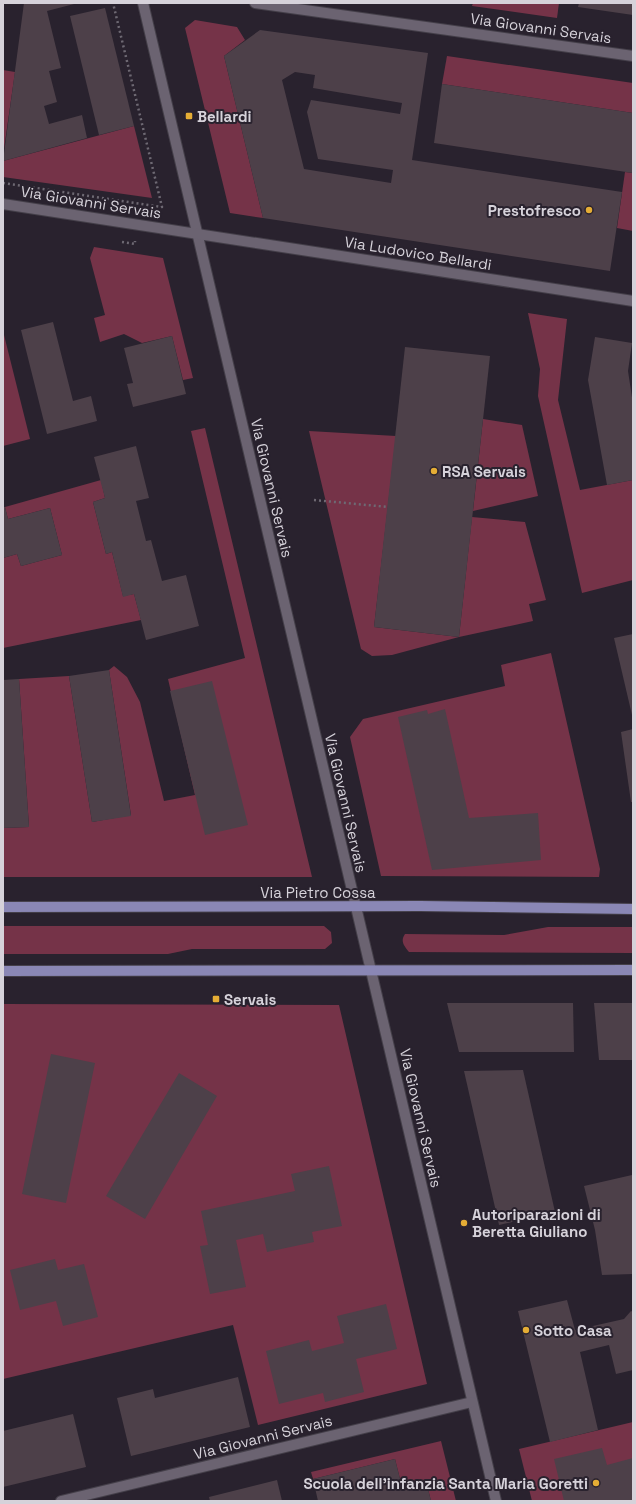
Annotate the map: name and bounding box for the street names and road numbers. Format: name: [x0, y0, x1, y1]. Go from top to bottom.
street label: Via Giovanni Servais: [469, 9, 613, 47]
street label: Via Giovanni Servais: [19, 181, 163, 223]
street label: Via Ludovico Bellardi: [343, 232, 493, 274]
street label: Via Giovanni Servais: [247, 417, 297, 559]
street label: Via Giovanni Servais: [321, 732, 371, 874]
street label: Via Pietro Cossa: [260, 883, 376, 902]
street label: Via Giovanni Servais: [396, 1047, 446, 1189]
street label: Via Giovanni Servais: [192, 1411, 334, 1463]

